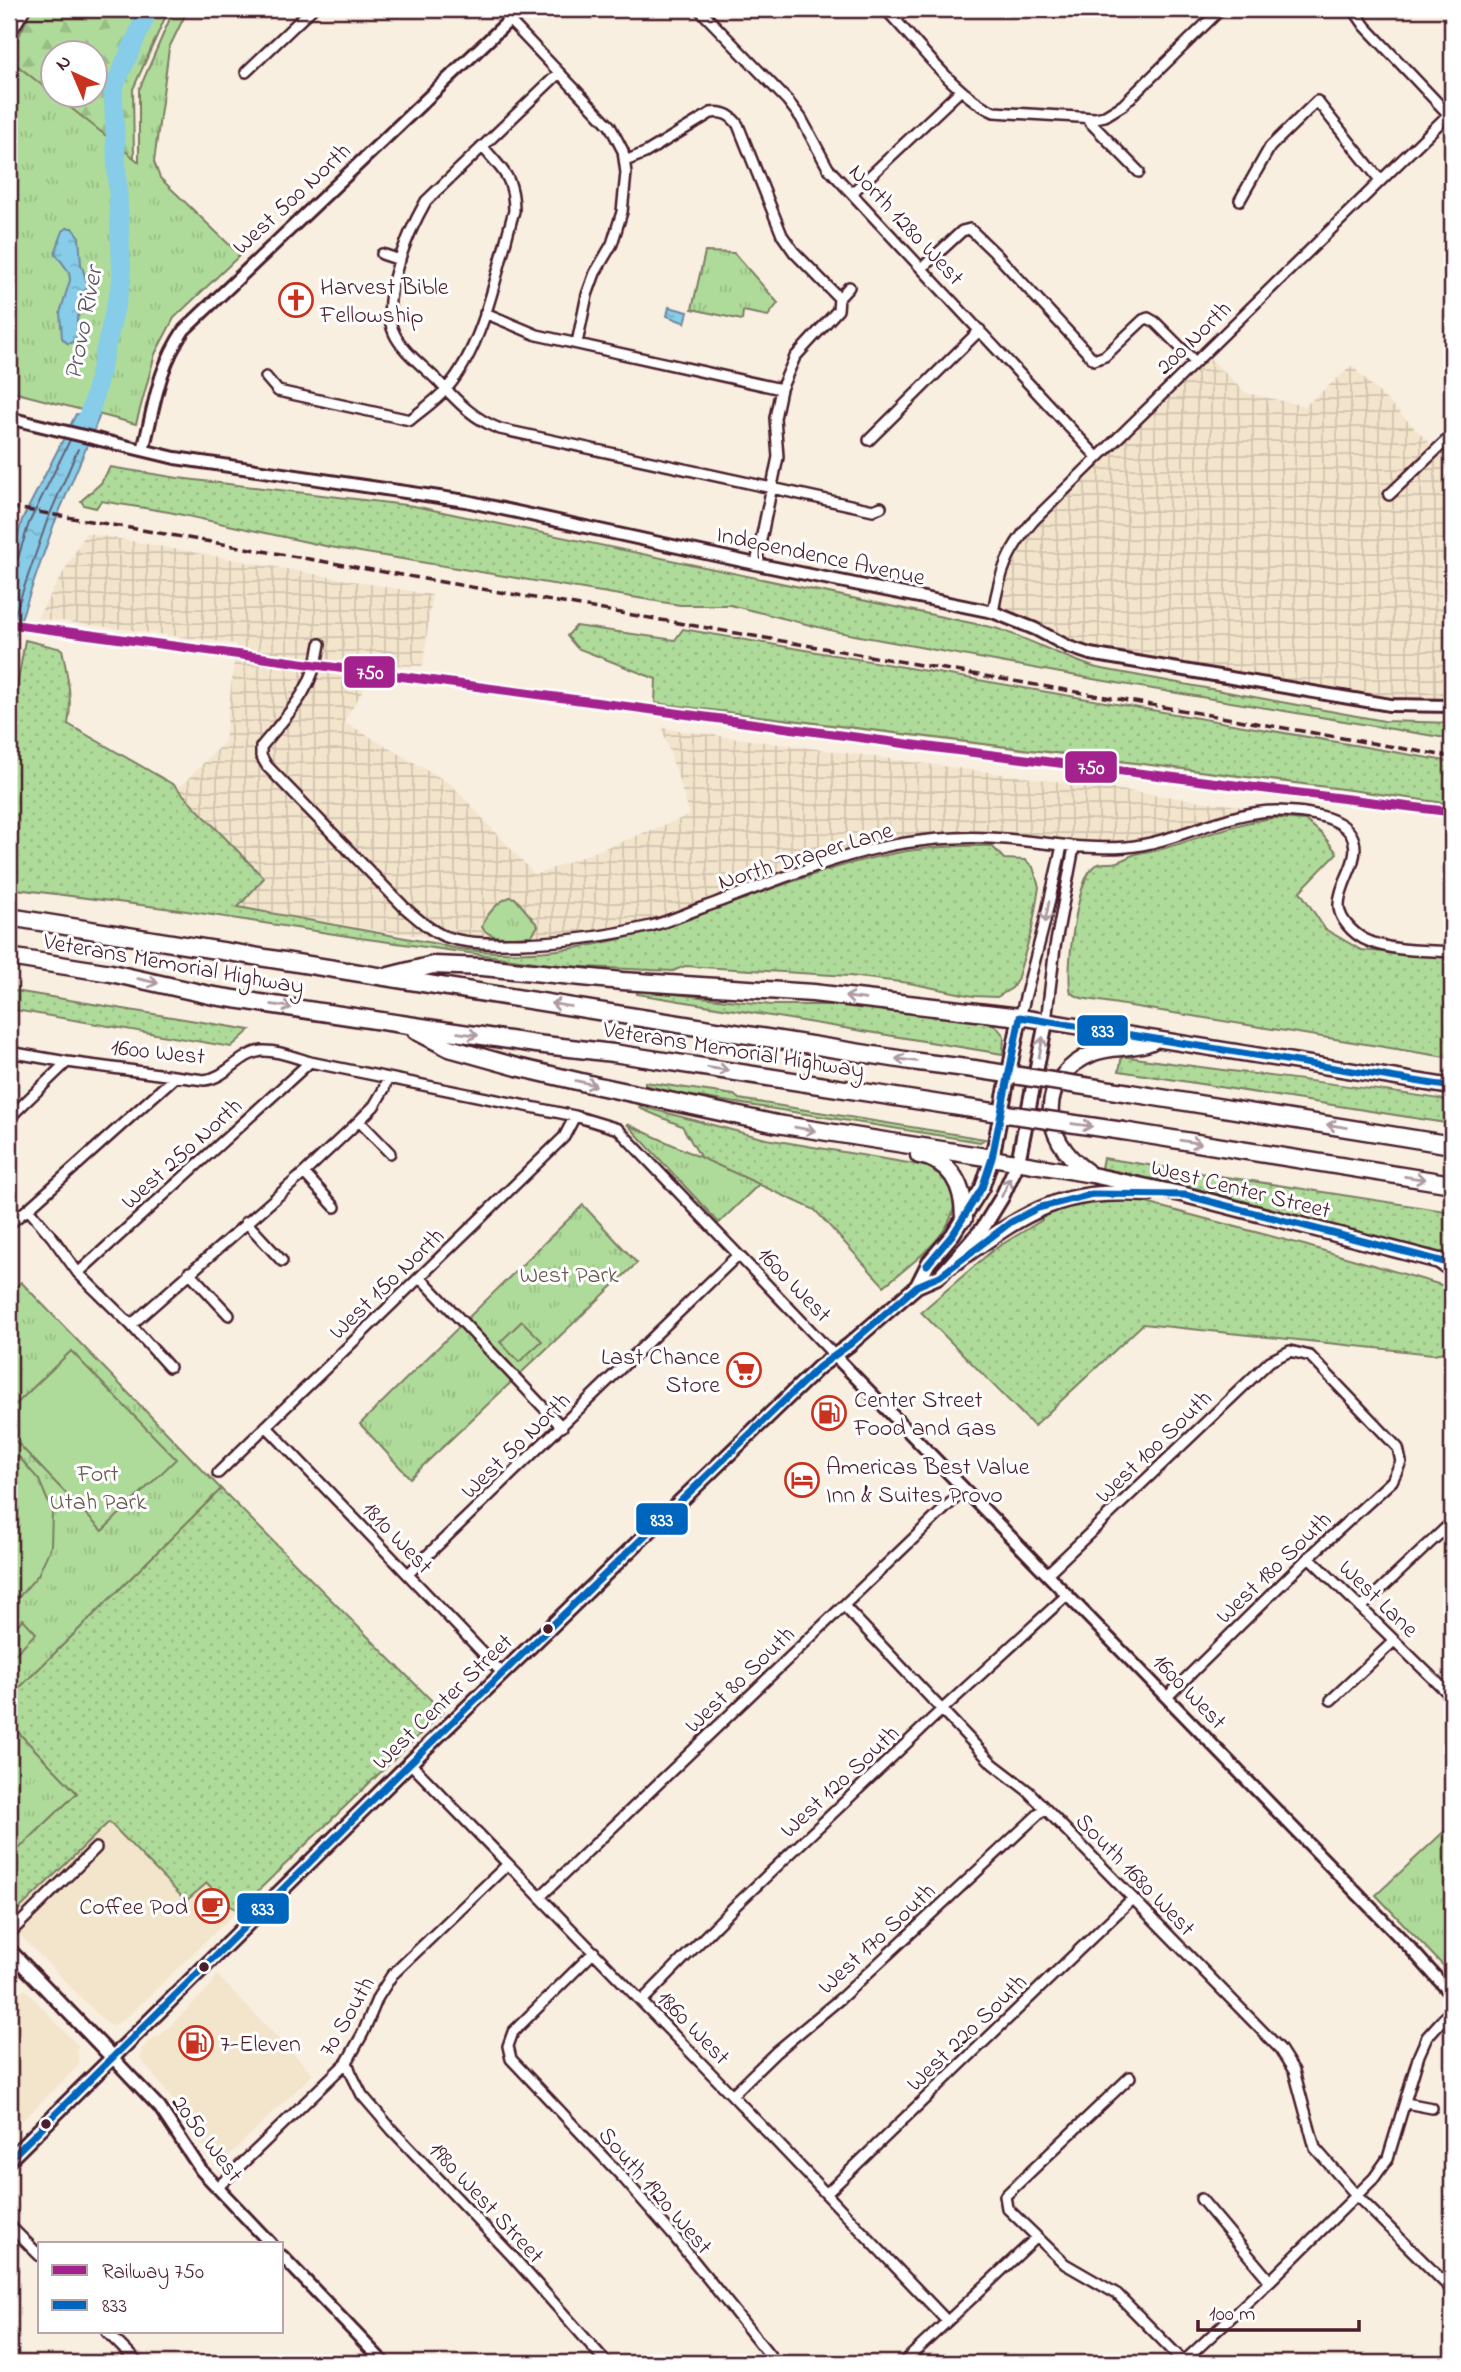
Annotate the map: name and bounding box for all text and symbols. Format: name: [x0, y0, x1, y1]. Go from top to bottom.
north arrow: [38, 38, 108, 108]
text: N: [50, 49, 78, 78]
street label: West 500 North: [225, 135, 360, 264]
street label: North 1280 West: [839, 157, 971, 295]
water label: Provo River: [55, 261, 115, 384]
place label: Harvest Bible Fellowship: [319, 271, 449, 334]
church icon: Harvest Bible Fellowship: [277, 281, 315, 319]
street label: 200 North: [1149, 293, 1241, 384]
street label: Independence Avenue: [713, 518, 928, 597]
line badge: 750: [343, 655, 396, 689]
text: 750: [357, 661, 384, 688]
line badge: 750: [1064, 750, 1118, 784]
text: 750: [1078, 756, 1105, 783]
street label: North Draper Lane: [714, 814, 898, 901]
one-way arrow: [1040, 900, 1053, 923]
street label: Veterans Memorial Highway: [39, 925, 307, 1007]
one-way arrow: [136, 975, 159, 989]
one-way arrow: [844, 991, 867, 1004]
one-way arrow: [550, 998, 573, 1011]
one-way arrow: [270, 1000, 293, 1013]
street label: Veterans Memorial Highway: [599, 1013, 867, 1090]
line badge: 833: [1076, 1014, 1129, 1047]
text: 833: [1091, 1019, 1115, 1046]
one-way arrow: [457, 1028, 479, 1041]
street label: 1600 West: [109, 1031, 207, 1076]
one-way arrow: [1035, 1036, 1048, 1059]
one-way arrow: [895, 1053, 918, 1066]
one-way arrow: [706, 1063, 729, 1076]
one-way arrow: [574, 1077, 597, 1090]
street label: West 250 North: [114, 1091, 251, 1219]
one-way arrow: [1070, 1119, 1093, 1132]
one-way arrow: [1326, 1119, 1348, 1132]
one-way arrow: [794, 1122, 816, 1136]
one-way arrow: [1179, 1136, 1201, 1149]
street label: West Center Street: [1147, 1151, 1334, 1230]
one-way arrow: [1403, 1172, 1426, 1185]
one-way arrow: [1000, 1177, 1013, 1198]
street label: West 150 North: [322, 1220, 453, 1349]
street label: 1600 West: [748, 1240, 839, 1332]
park label: West Park: [520, 1259, 619, 1294]
place label: Last Chance Store: [601, 1341, 720, 1404]
supermarket icon: Last Chance Store: [725, 1351, 763, 1389]
street label: West 100 South: [1088, 1383, 1221, 1513]
place label: Center Street Food and Gas: [853, 1384, 996, 1447]
street label: West 50 North: [454, 1385, 580, 1508]
fuel station icon: Center Street Food and Gas: [810, 1394, 848, 1432]
place label: Americas Best Value Inn & Suites Provo: [826, 1451, 1030, 1514]
park label: Fort Utah Park: [50, 1458, 147, 1521]
hotel icon: Americas Best Value Inn & Suites Provo: [783, 1461, 821, 1499]
street label: 1810 West: [352, 1494, 440, 1583]
line badge: 833: [635, 1502, 689, 1536]
street label: West 180 South: [1209, 1504, 1341, 1633]
text: 833: [650, 1508, 674, 1535]
street label: West Lane: [1329, 1552, 1426, 1647]
street label: West 80 South: [678, 1619, 804, 1743]
unlabelled marker: [541, 1622, 555, 1636]
street label: West Center Street: [365, 1626, 522, 1779]
street label: 1600 West: [1143, 1647, 1234, 1739]
street label: West 120 South: [773, 1718, 908, 1848]
street label: South 1680 West: [1066, 1806, 1202, 1946]
street label: West 170 South: [811, 1876, 945, 2004]
cafe icon: Coffee Pod: [193, 1887, 231, 1925]
place label: Coffee Pod: [79, 1891, 188, 1926]
line badge: 833: [236, 1892, 290, 1925]
text: 833: [251, 1897, 275, 1924]
unlabelled marker: [197, 1960, 211, 1974]
street label: West 220 South: [899, 1967, 1036, 2101]
street label: 70 South: [311, 1971, 385, 2064]
street label: 1860 West: [647, 1983, 737, 2074]
fuel station icon: 7-Eleven: [177, 2024, 215, 2062]
place label: 7-Eleven: [220, 2028, 301, 2063]
street label: 2050 West: [161, 2088, 251, 2191]
unlabelled marker: [39, 2117, 53, 2131]
street label: South 1920 West: [588, 2120, 720, 2263]
street label: 1980 West Street: [419, 2135, 551, 2273]
legend: [38, 2242, 284, 2334]
text: Railway 750: [102, 2258, 204, 2290]
scale bar: [1198, 2288, 1360, 2332]
text: 833: [102, 2292, 127, 2322]
text: 100 m: [1209, 2300, 1255, 2330]

